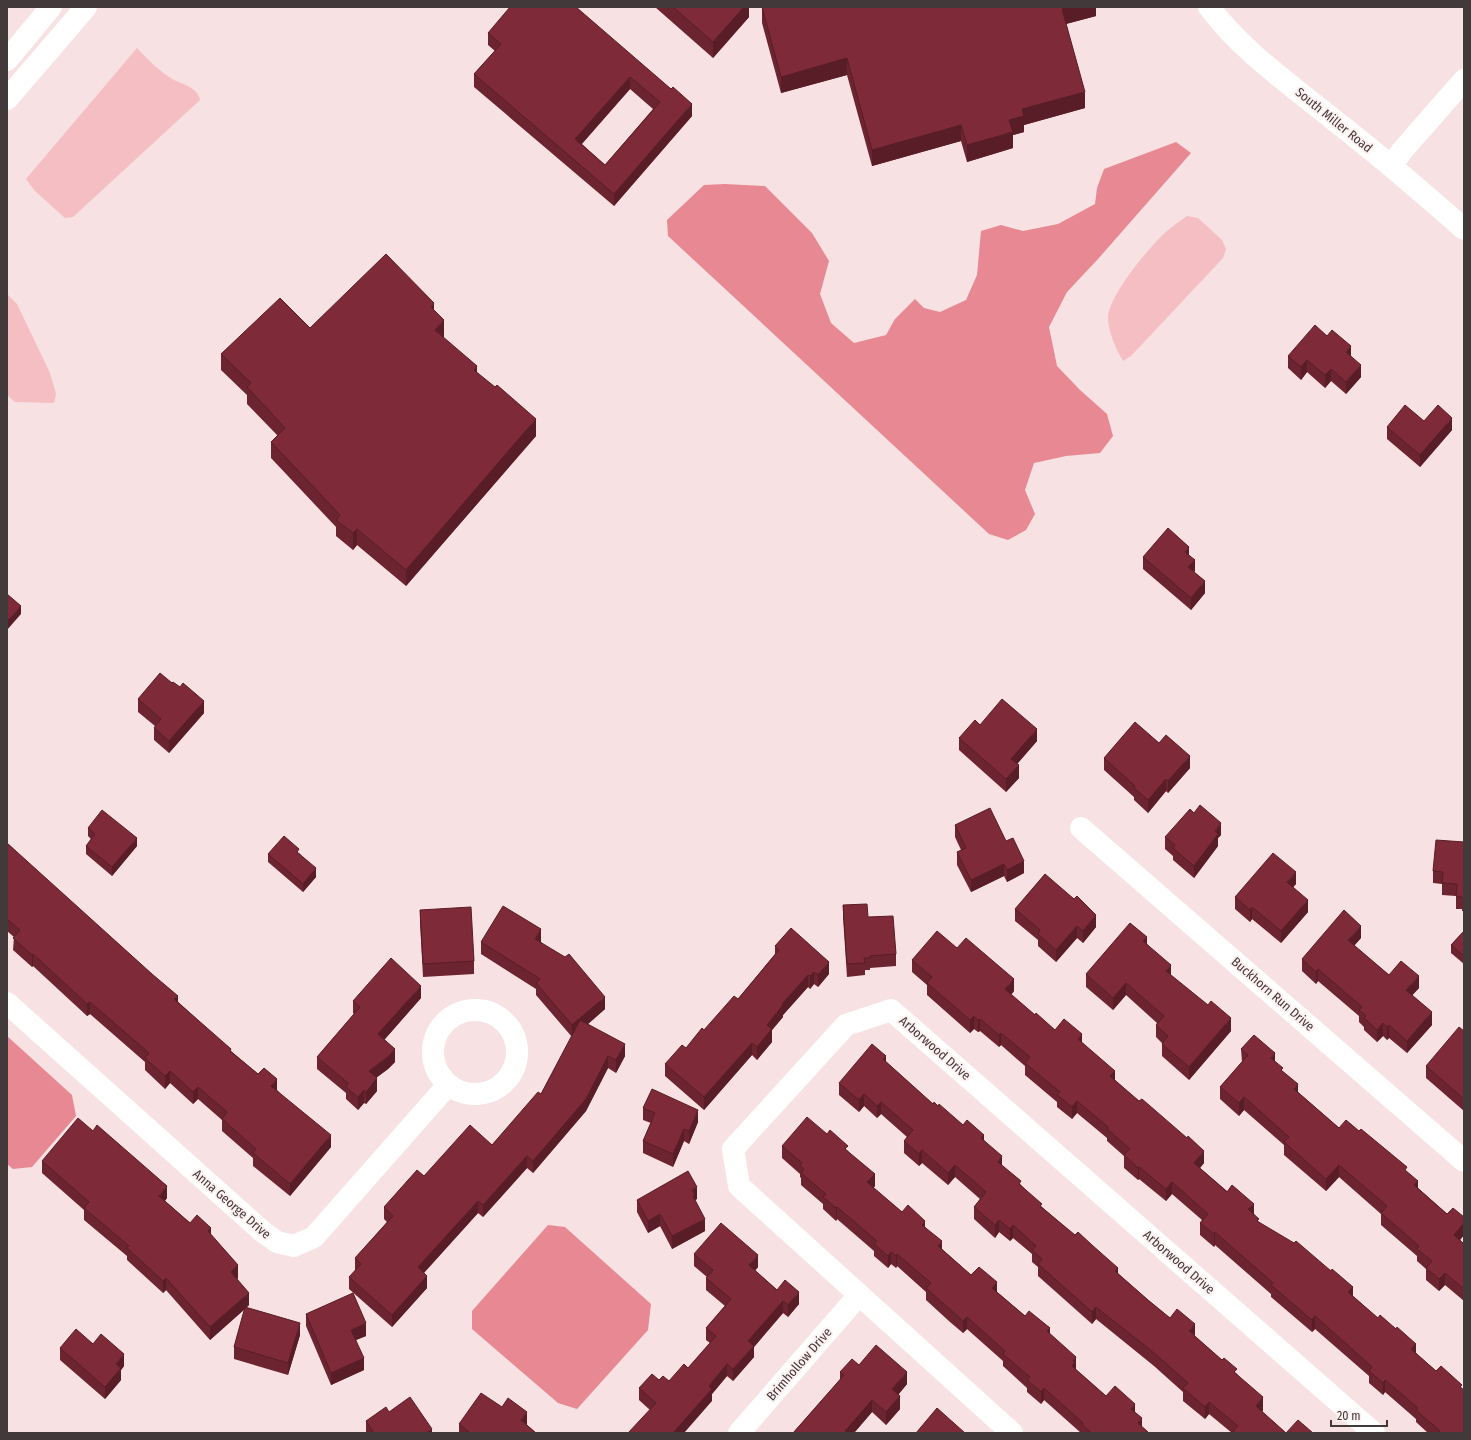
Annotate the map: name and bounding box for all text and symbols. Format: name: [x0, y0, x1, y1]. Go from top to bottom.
street label: South Miller Road: [1293, 84, 1375, 156]
street label: Buckhorn Run Drive: [1228, 954, 1318, 1034]
street label: Arborwood Drive: [896, 1013, 974, 1083]
street label: Anna George Drive: [190, 1166, 274, 1242]
street label: Arborwood Drive: [1140, 1227, 1218, 1297]
street label: Brimhollow Drive: [763, 1325, 835, 1403]
scale bar: [1331, 1402, 1387, 1428]
text: 20 m: [1337, 1409, 1361, 1423]

